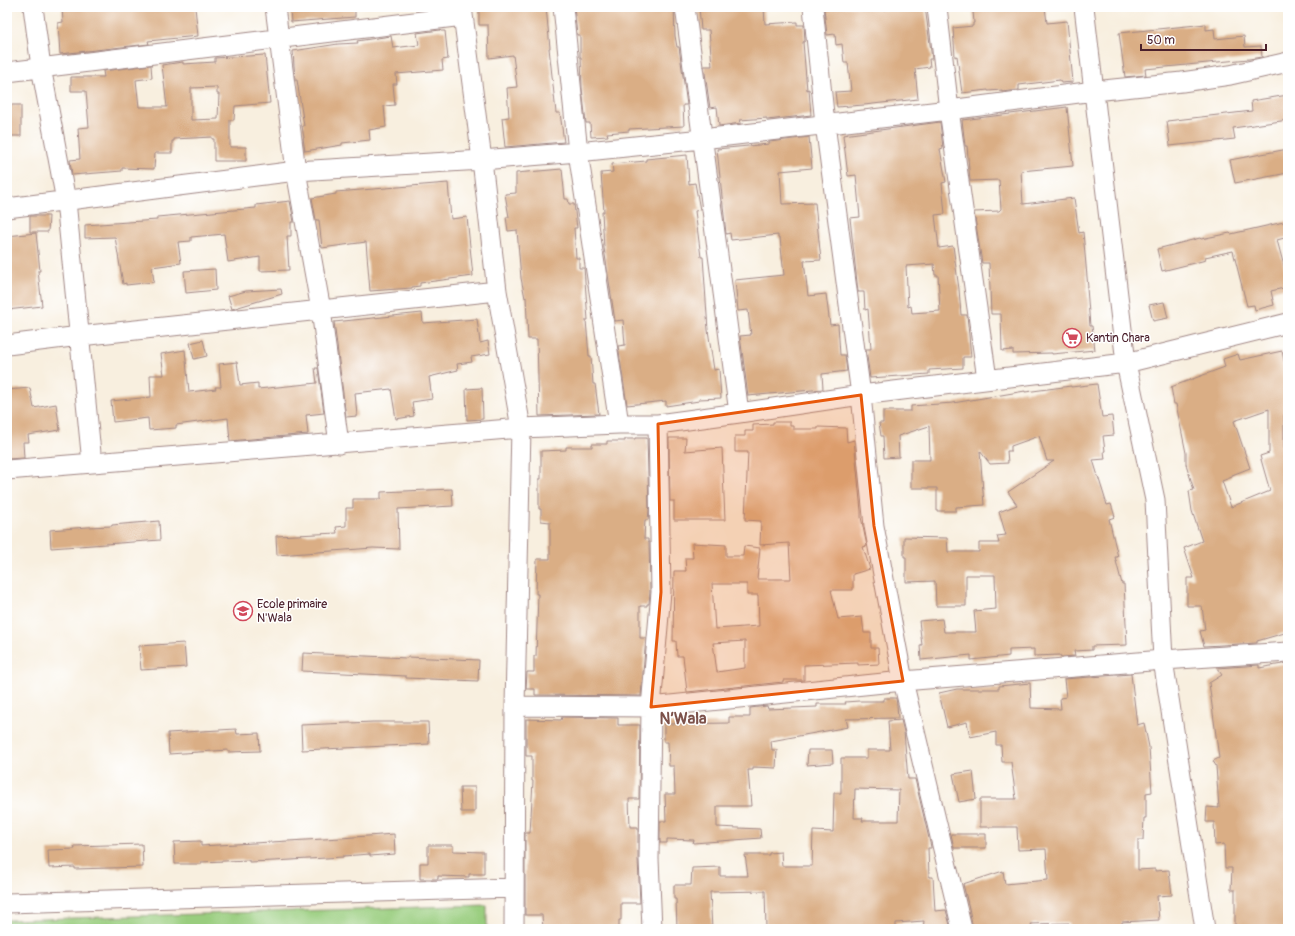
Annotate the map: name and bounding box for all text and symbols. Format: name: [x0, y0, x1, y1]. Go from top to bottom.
scale bar: [1141, 26, 1266, 52]
text: 50 m: [1147, 33, 1175, 48]
supermarket icon: Kantin Chara: [1061, 327, 1083, 349]
place label: Kantin Chara: [1086, 331, 1150, 346]
place label: Ecole primaire N'Wala: [257, 597, 327, 626]
school or university icon: Ecole primaire N'Wala: [232, 600, 254, 622]
district label: N’Wala: [660, 709, 707, 729]

